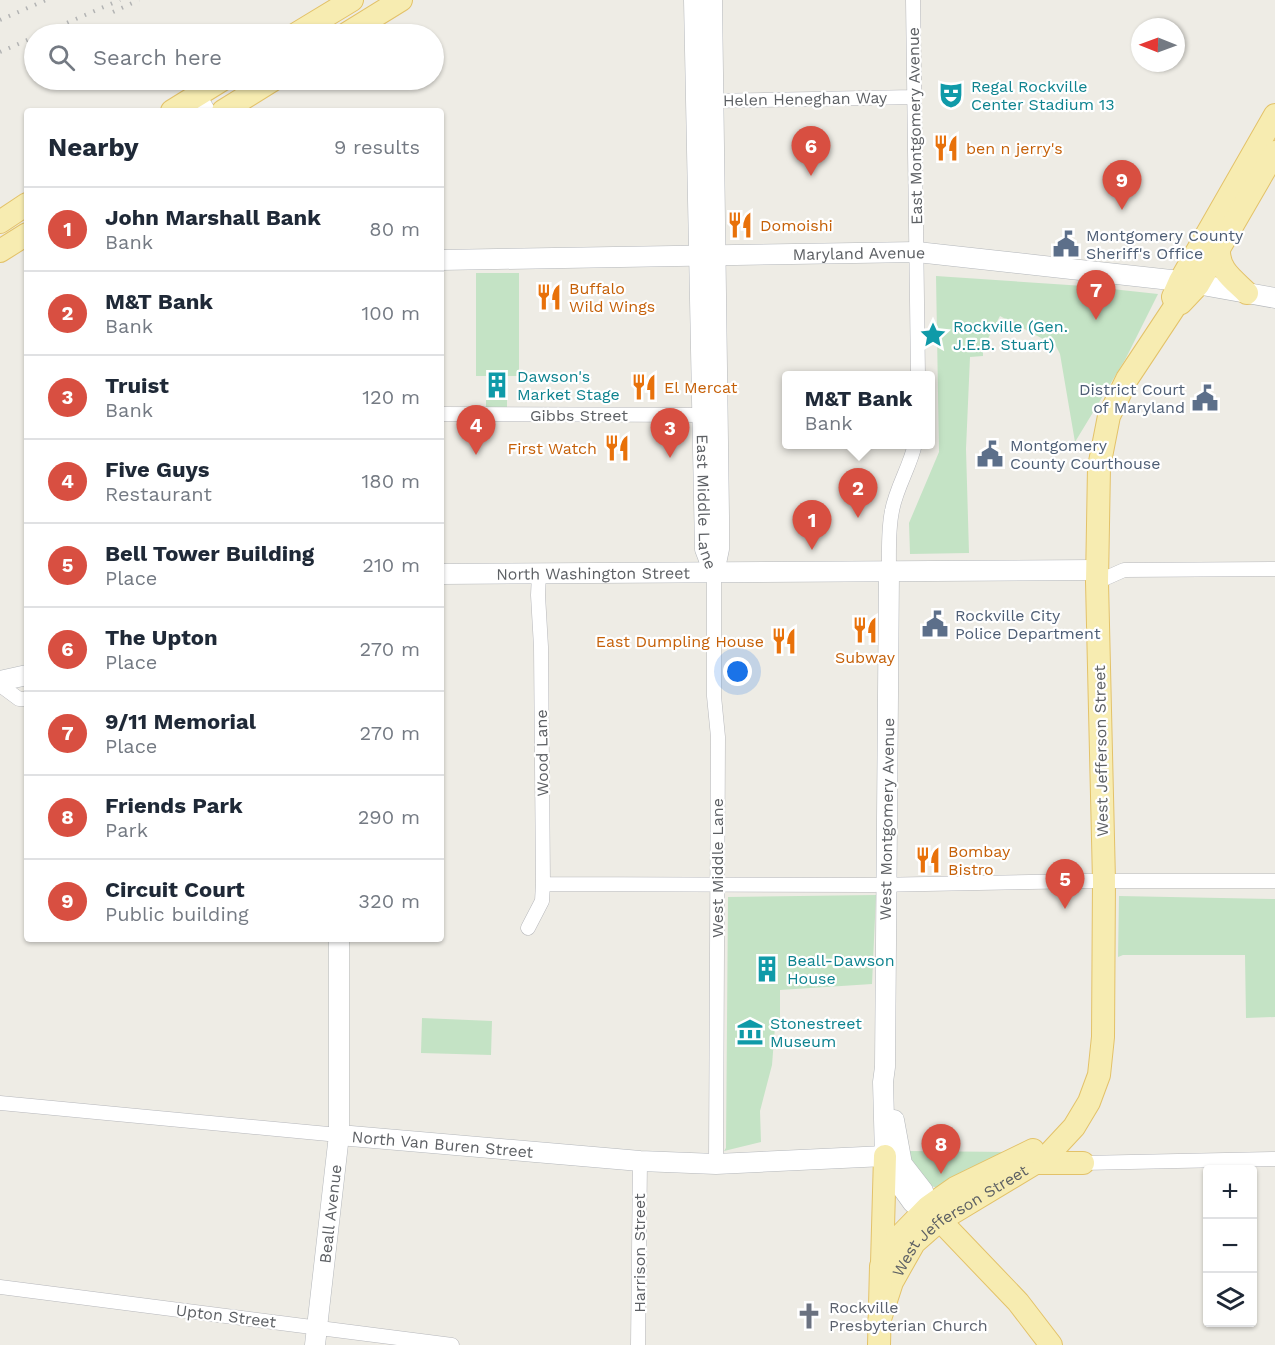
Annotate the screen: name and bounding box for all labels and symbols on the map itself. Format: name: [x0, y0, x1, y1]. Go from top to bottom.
north arrow: [1131, 18, 1185, 72]
street label: East Montgomery Avenue: [904, 27, 926, 225]
place label: Regal Rockville Center Stadium 13: [971, 77, 1115, 114]
theatre icon: Regal Rockville Center Stadium 13: [936, 80, 966, 110]
street label: Helen Heneghan Way: [723, 88, 888, 110]
pin: 6: [792, 126, 830, 176]
restaurant icon: ben n jerry's: [931, 133, 961, 163]
place label: ben n jerry's: [966, 139, 1063, 158]
pin: 9: [1102, 160, 1142, 210]
restaurant icon: Domoishi: [725, 210, 755, 240]
place label: Domoishi: [760, 216, 833, 235]
place label: Montgomery County Sheriff's Office: [1086, 226, 1244, 263]
public building icon: Montgomery County Sheriff's Office: [1051, 229, 1081, 259]
street label: Maryland Avenue: [792, 242, 926, 264]
pin: 7: [1076, 270, 1116, 320]
place label: Buffalo Wild Wings: [569, 279, 655, 316]
restaurant icon: Buffalo Wild Wings: [534, 282, 564, 312]
place label: Rockville (Gen. J.E.B. Stuart): [953, 317, 1068, 354]
place icon: Rockville (Gen. J.E.B. Stuart): [918, 320, 948, 350]
place label: Dawson's Market Stage: [517, 367, 620, 404]
building icon: Dawson's Market Stage: [482, 370, 512, 400]
restaurant icon: El Mercat: [629, 372, 659, 402]
place label: El Mercat: [664, 378, 738, 397]
place label: District Court of Maryland: [1079, 380, 1185, 417]
public building icon: District Court of Maryland: [1190, 383, 1220, 413]
pin: 4: [456, 406, 496, 455]
street label: Gibbs Street: [530, 406, 628, 425]
pin: 3: [650, 408, 690, 458]
restaurant icon: First Watch: [602, 433, 632, 463]
street label: East Middle Lane: [693, 434, 721, 572]
place label: Montgomery County Courthouse: [1010, 436, 1161, 473]
place label: First Watch: [508, 439, 597, 458]
public building icon: Montgomery County Courthouse: [975, 439, 1005, 469]
pin: 2: [838, 468, 878, 518]
pin: 1: [792, 500, 832, 550]
street label: North Washington Street: [496, 563, 690, 583]
place label: Rockville City Police Department: [955, 606, 1101, 643]
public building icon: Rockville City Police Department: [920, 609, 950, 639]
restaurant icon: Subway: [850, 615, 880, 645]
restaurant icon: East Dumpling House: [769, 626, 799, 656]
place label: East Dumpling House: [596, 632, 764, 651]
place label: Subway: [835, 648, 896, 667]
your location: [723, 657, 752, 686]
street label: West Jefferson Street: [1090, 665, 1112, 837]
street label: Wood Lane: [532, 709, 552, 797]
street label: West Montgomery Avenue: [876, 718, 898, 920]
street label: West Middle Lane: [708, 798, 727, 938]
place label: Bombay Bistro: [948, 842, 1011, 879]
restaurant icon: Bombay Bistro: [913, 845, 943, 875]
pin: 5: [1046, 860, 1084, 909]
place label: Beall-Dawson House: [787, 951, 895, 988]
building icon: Beall-Dawson House: [752, 954, 782, 984]
place label: Stonestreet Museum: [770, 1014, 862, 1051]
museum icon: Stonestreet Museum: [735, 1017, 765, 1047]
pin: 8: [922, 1124, 960, 1174]
street label: North Van Buren Street: [351, 1127, 534, 1161]
street label: West Jefferson Street: [888, 1160, 1031, 1280]
street label: Beall Avenue: [315, 1163, 345, 1264]
street label: Harrison Street: [630, 1193, 649, 1313]
place label: Rockville Presbyterian Church: [829, 1298, 988, 1335]
street label: Upton Street: [175, 1300, 278, 1332]
church icon: Rockville Presbyterian Church: [794, 1301, 824, 1331]

